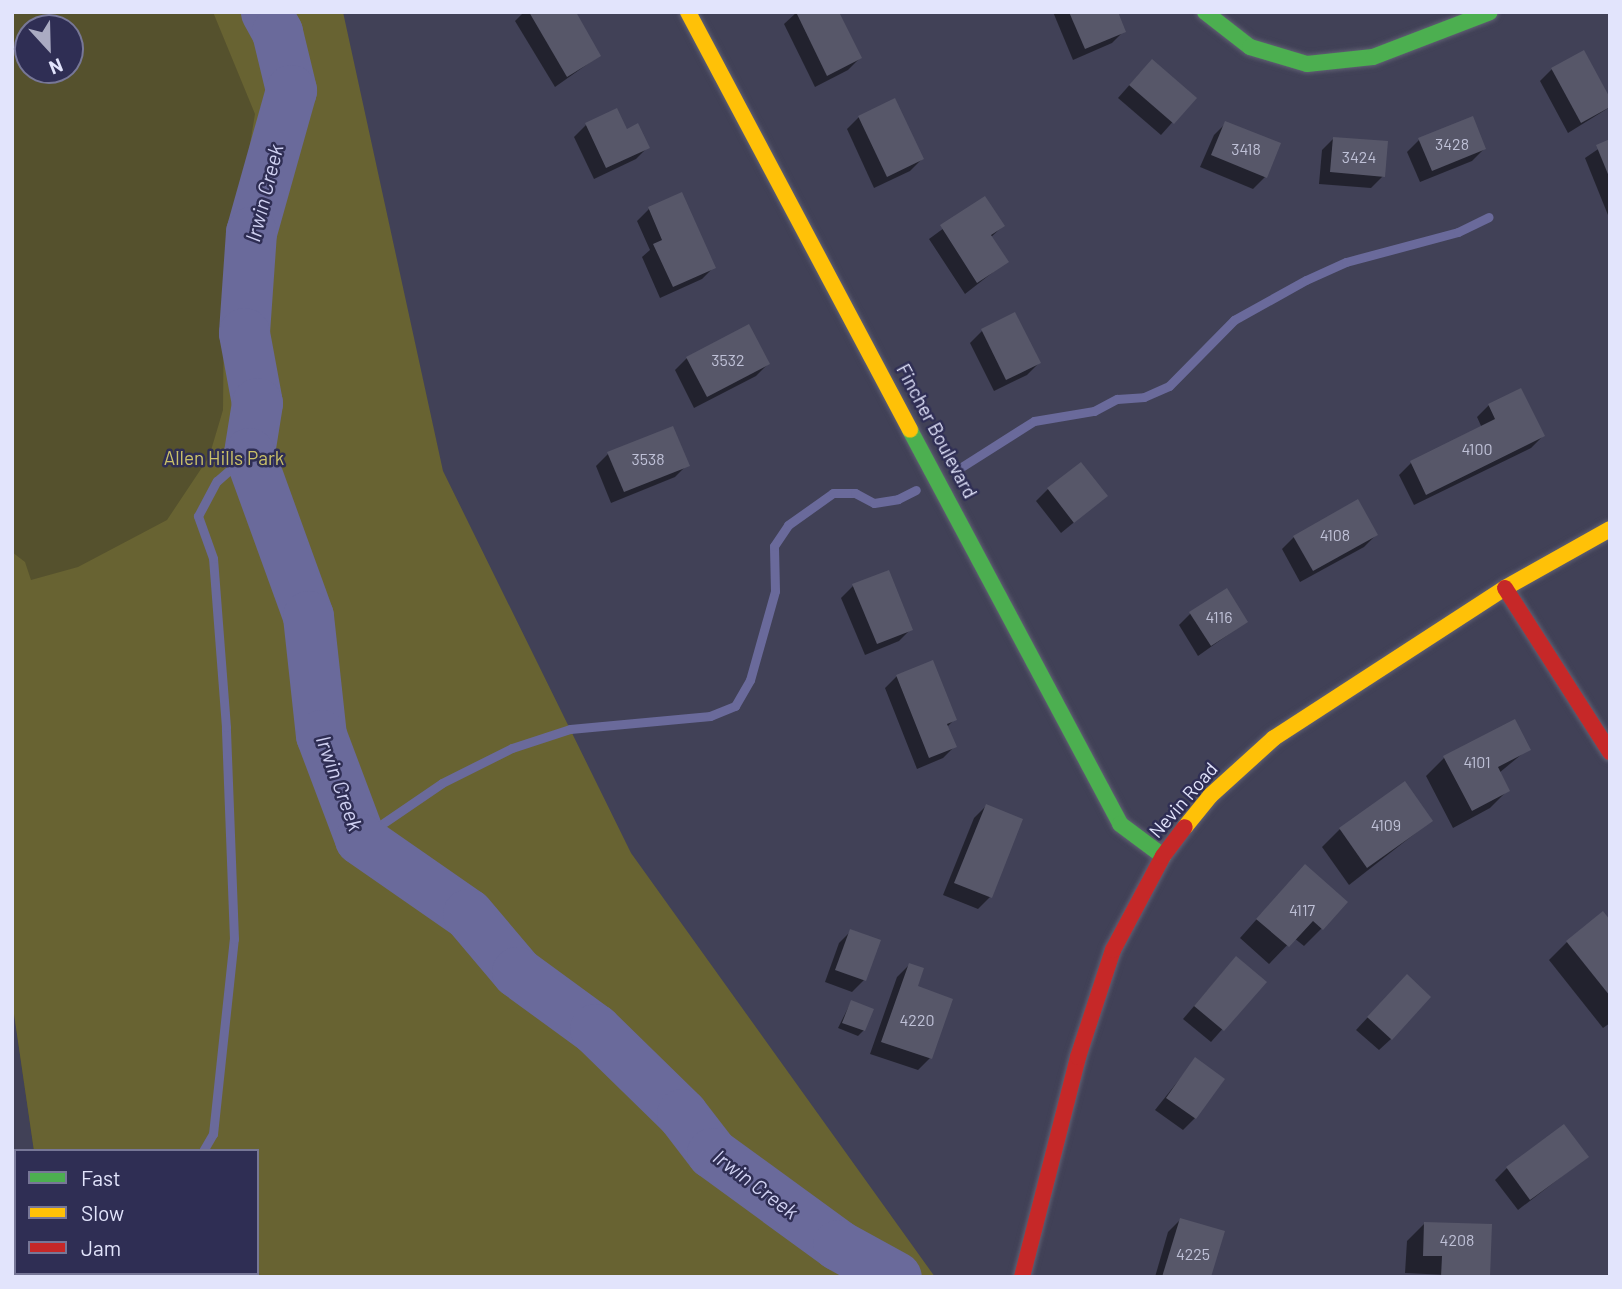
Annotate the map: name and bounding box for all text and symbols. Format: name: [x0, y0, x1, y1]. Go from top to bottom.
north arrow: [14, 14, 84, 84]
text: N: [46, 54, 66, 80]
house number: 3428: [1435, 134, 1469, 154]
house number: 3418: [1231, 139, 1261, 159]
water label: Irwin Creek: [240, 142, 288, 244]
house number: 3424: [1342, 147, 1376, 167]
house number: 3532: [711, 350, 745, 370]
street label: Fincher Boulevard: [892, 360, 982, 502]
house number: 4100: [1461, 439, 1493, 459]
park label: Allen Hills Park: [164, 447, 284, 469]
house number: 3538: [631, 449, 665, 469]
house number: 4108: [1320, 525, 1350, 545]
house number: 4116: [1206, 607, 1232, 627]
water label: Irwin Creek: [311, 732, 369, 834]
house number: 4101: [1463, 752, 1491, 772]
street label: Nevin Road: [1144, 758, 1222, 842]
house number: 4109: [1371, 815, 1401, 835]
house number: 4117: [1289, 900, 1315, 920]
house number: 4220: [899, 1010, 935, 1030]
water label: Irwin Creek: [709, 1144, 803, 1224]
legend: [14, 1149, 259, 1275]
text: Fast: [81, 1165, 121, 1190]
text: Slow: [81, 1200, 124, 1225]
house number: 4208: [1440, 1230, 1474, 1250]
text: Jam: [81, 1235, 121, 1260]
house number: 4225: [1176, 1244, 1210, 1264]

